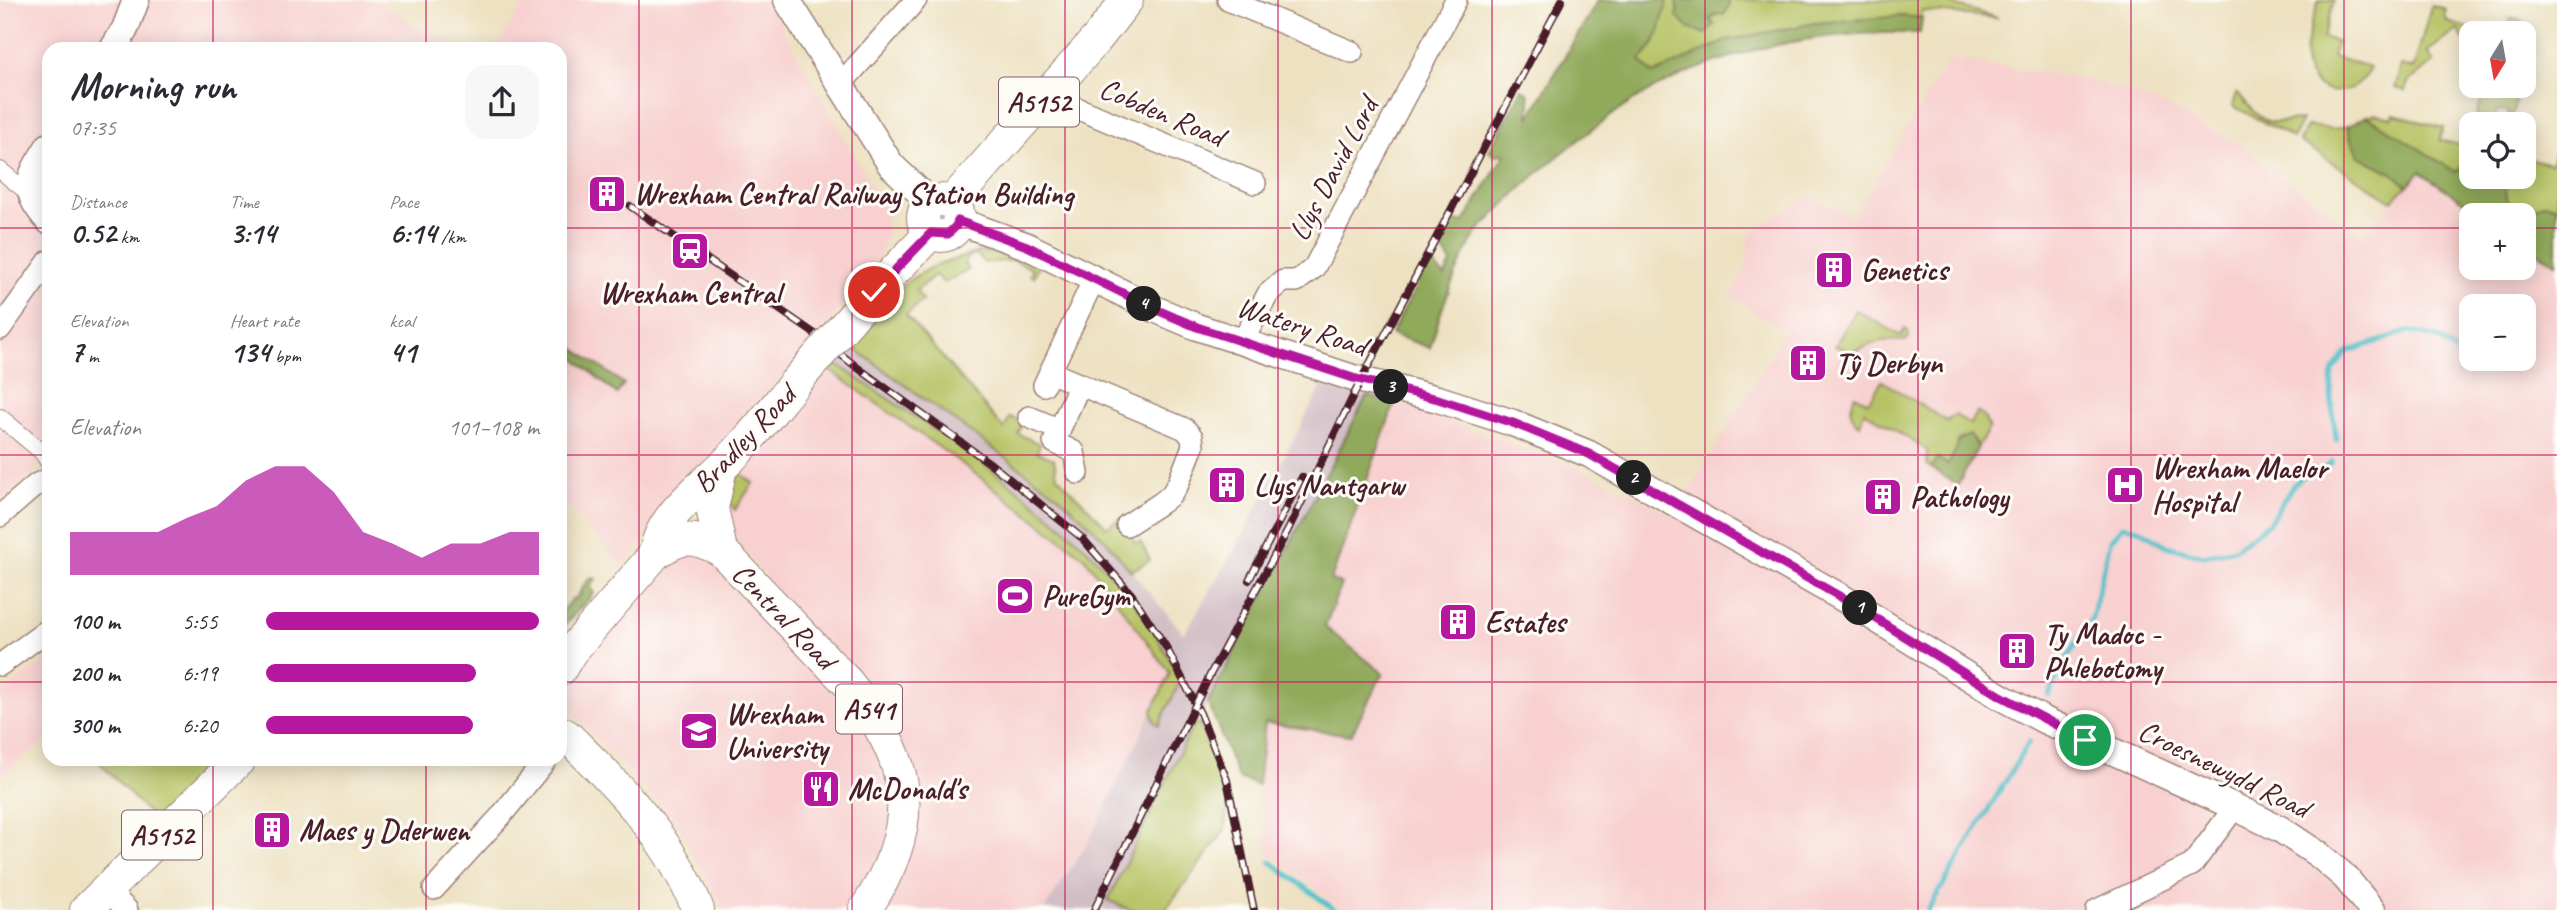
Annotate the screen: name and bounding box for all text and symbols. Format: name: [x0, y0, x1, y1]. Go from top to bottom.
north arrow: [2459, 21, 2536, 98]
map controls: [2459, 21, 2536, 371]
text: Morning run: [70, 63, 236, 110]
button: share: [465, 65, 539, 139]
street label: Cobden Road: [1094, 69, 1234, 157]
road number: A5152: [999, 78, 1079, 126]
street label: Llys David Lord: [1280, 87, 1388, 247]
button: locate: [2459, 112, 2536, 189]
text: 07:35: [70, 113, 116, 142]
building icon: Wrexham Central Railway Station Building: [586, 173, 628, 215]
place label: Wrexham Central Railway Station Building: [634, 175, 1075, 214]
text: Distance: [70, 190, 127, 214]
text: Time: [230, 190, 259, 214]
text: Pace: [389, 190, 419, 214]
button: +: [2459, 203, 2536, 280]
text: 0.52: [70, 214, 116, 252]
text: 3:14: [230, 214, 276, 252]
text: 6:14: [389, 214, 436, 252]
text: km: [116, 225, 139, 249]
text: /km: [436, 225, 466, 249]
station icon: Wrexham Central: [669, 230, 711, 272]
building icon: Genetics: [1813, 249, 1855, 291]
place label: Genetics: [1861, 251, 1951, 289]
pin: [844, 262, 904, 322]
icon: check: [855, 273, 893, 311]
place label: Wrexham Central: [600, 274, 786, 312]
pin: 4: [1126, 286, 1162, 322]
street label: Watery Road: [1232, 287, 1376, 366]
text: 4: [1139, 291, 1148, 315]
button: −: [2459, 294, 2536, 371]
text: Elevation: [70, 309, 128, 333]
text: Heart rate: [230, 309, 299, 333]
text: kcal: [389, 309, 414, 333]
text: 7: [70, 333, 83, 371]
text: 134: [230, 333, 270, 371]
text: 41: [389, 333, 416, 371]
building icon: Tŷ Derbyn: [1787, 342, 1829, 384]
text: m: [83, 344, 99, 368]
text: bpm: [270, 344, 301, 368]
place label: Tŷ Derbyn: [1835, 344, 1944, 382]
pin: 3: [1374, 370, 1408, 404]
street label: Bradley Road: [684, 374, 807, 501]
text: 3: [1386, 374, 1395, 398]
text: Elevation: [70, 413, 141, 442]
text: 101–108 m: [448, 413, 539, 442]
place label: Wrexham Maelor Hospital: [2152, 449, 2330, 521]
pin: 2: [1616, 461, 1652, 496]
building icon: Llys Nantgarw: [1206, 464, 1248, 506]
hospital icon: Wrexham Maelor Hospital: [2104, 464, 2146, 506]
text: 2: [1629, 465, 1638, 489]
place label: Llys Nantgarw: [1254, 466, 1407, 505]
building icon: Pathology: [1862, 476, 1904, 518]
place label: Pathology: [1910, 478, 2011, 517]
street label: Central Road: [724, 555, 847, 680]
sports icon: PureGym: [994, 575, 1036, 617]
place label: PureGym: [1042, 577, 1132, 616]
pin: 1: [1842, 590, 1878, 626]
text: 1: [1855, 595, 1864, 619]
building icon: Estates: [1437, 601, 1479, 643]
place label: Estates: [1485, 603, 1569, 641]
text: 100 m: [70, 607, 120, 636]
text: 5:55: [182, 607, 218, 636]
place label: Ty Madoc - Phlebotomy: [2044, 615, 2164, 687]
building icon: Ty Madoc - Phlebotomy: [1996, 630, 2038, 672]
text: 200 m: [70, 659, 120, 688]
text: 6:19: [182, 659, 218, 688]
road number: A541: [836, 684, 902, 734]
place label: Wrexham University: [726, 695, 830, 767]
school or university icon: Wrexham University: [678, 710, 720, 752]
pin: [2055, 710, 2115, 770]
text: 300 m: [70, 711, 120, 740]
text: 6:20: [182, 711, 218, 740]
street label: Croesnewydd Road: [2132, 711, 2320, 829]
icon: arrive: [2066, 721, 2104, 759]
restaurant icon: McDonald's: [800, 768, 842, 810]
place label: McDonald's: [848, 770, 970, 808]
building icon: Maes y Dderwen: [251, 809, 293, 851]
road number: A5152: [122, 810, 202, 860]
place label: Maes y Dderwen: [299, 811, 472, 850]

